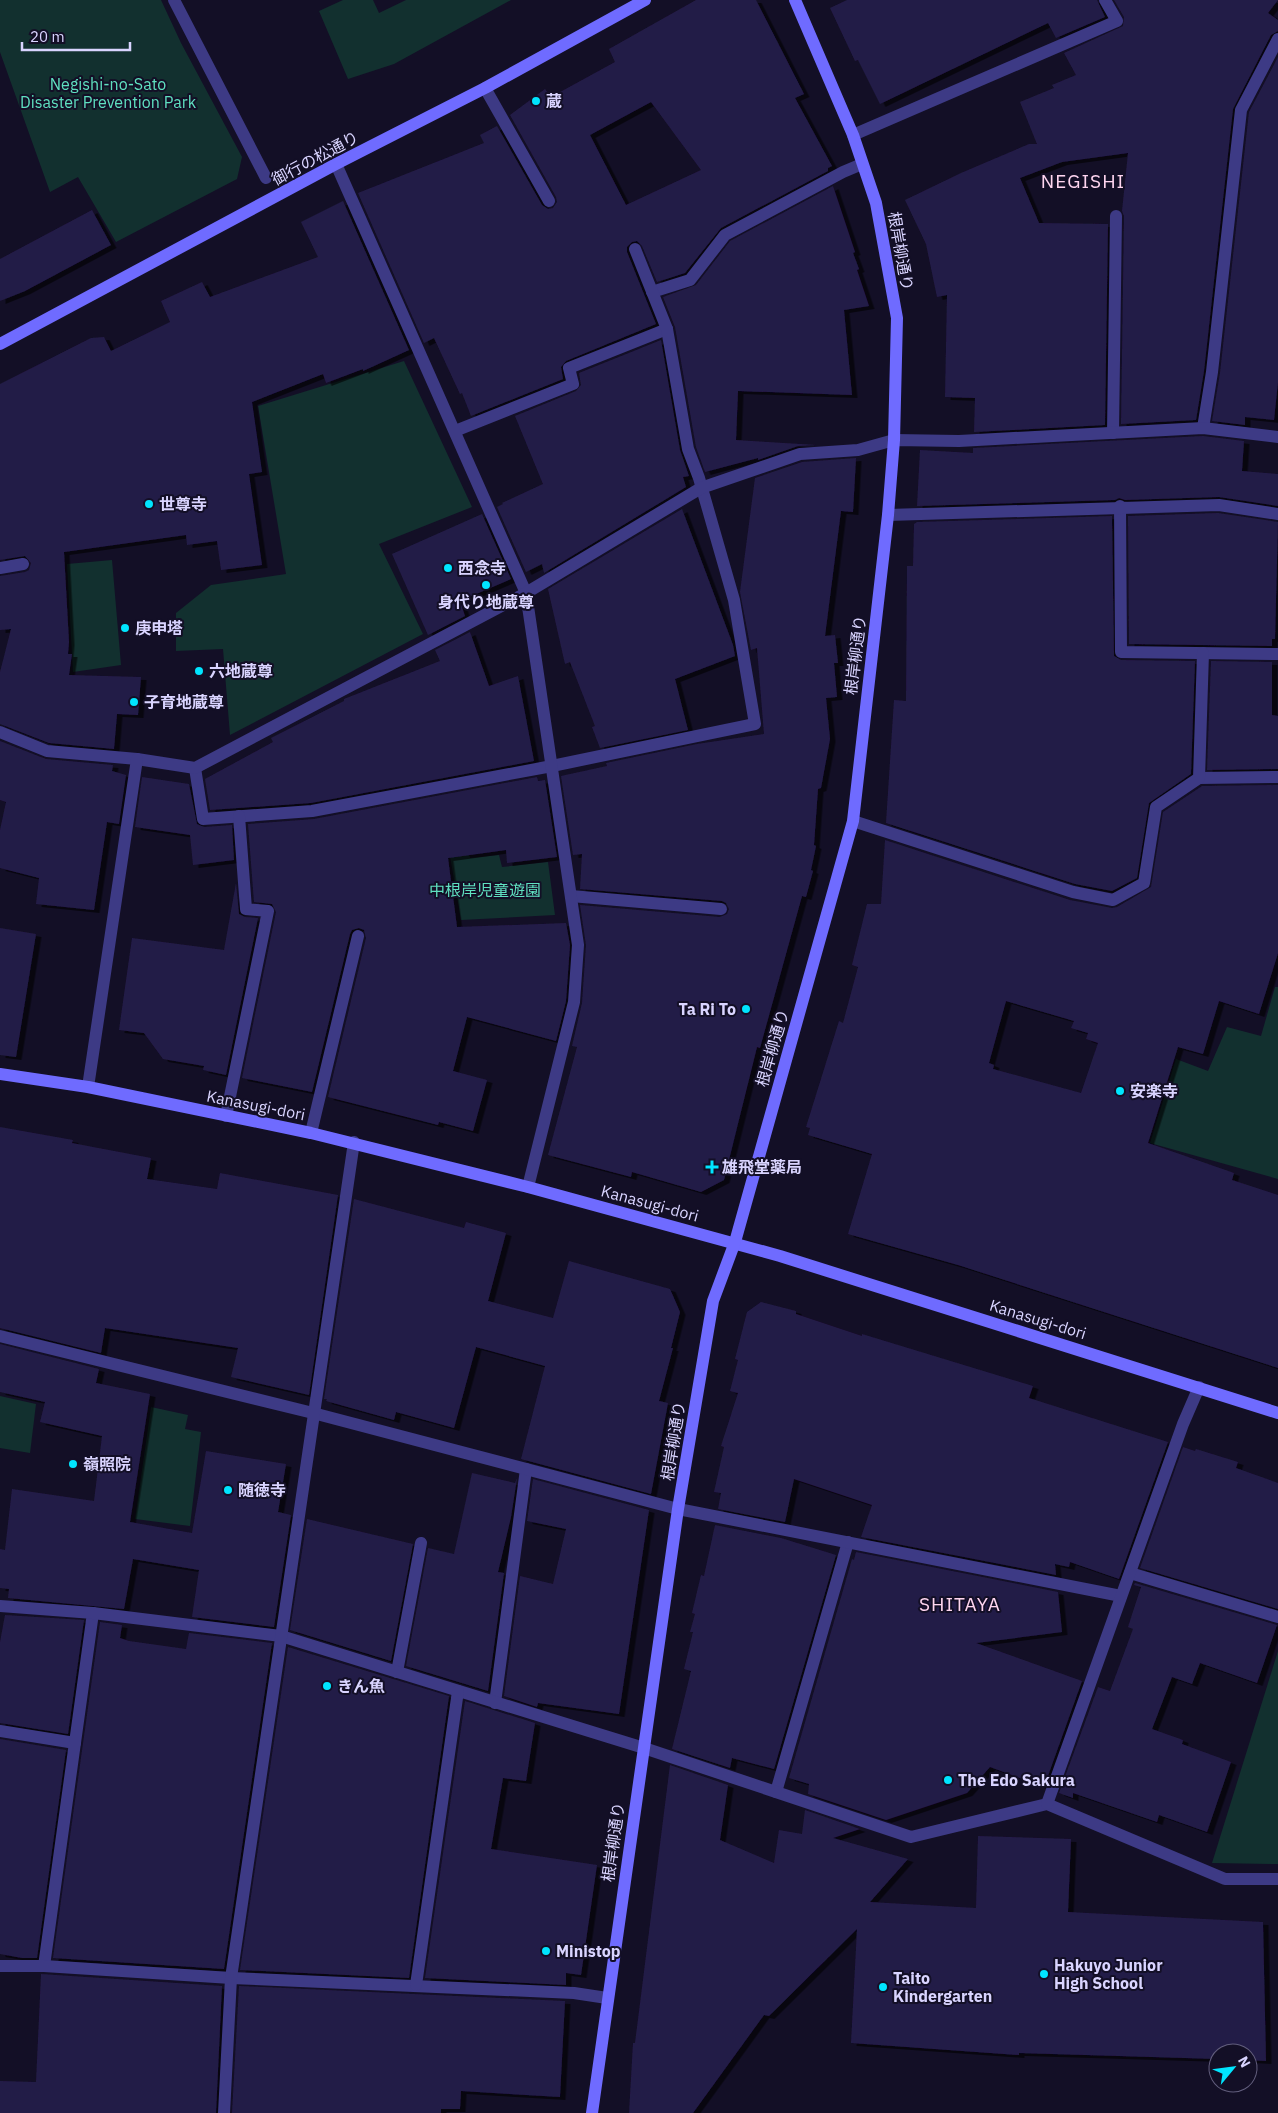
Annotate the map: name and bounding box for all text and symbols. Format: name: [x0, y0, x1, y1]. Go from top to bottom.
scale bar: [22, 20, 130, 52]
text: 20 m: [30, 27, 65, 46]
park label: Negishi-no-Sato Disaster Prevention Park: [20, 74, 197, 112]
place label: 蔵: [546, 91, 562, 111]
marker: 蔵: [530, 95, 542, 107]
street label: 御行の松通り: [268, 127, 362, 189]
district label: NEGISHI: [1041, 169, 1125, 193]
street label: 根岸柳通り: [884, 210, 918, 292]
place label: 世尊寺: [159, 494, 207, 514]
marker: 世尊寺: [143, 498, 155, 510]
place label: 西念寺: [458, 558, 506, 578]
marker: 西念寺: [442, 562, 454, 574]
marker: 身代り地蔵尊: [480, 579, 492, 591]
place label: 身代り地蔵尊: [438, 592, 534, 612]
street label: 根岸柳通り: [840, 614, 870, 696]
place label: 庚申塔: [135, 618, 183, 638]
marker: 庚申塔: [119, 622, 131, 634]
place label: 六地蔵尊: [209, 661, 273, 681]
marker: 六地蔵尊: [193, 665, 205, 677]
place label: 子育地蔵尊: [144, 692, 224, 712]
marker: 子育地蔵尊: [128, 696, 140, 708]
park label: 中根岸児童遊園: [429, 880, 541, 900]
place label: Ta Ri To: [678, 999, 736, 1019]
marker: Ta Ri To: [740, 1003, 752, 1015]
street label: 根岸柳通り: [751, 1007, 793, 1089]
place label: 安楽寺: [1130, 1081, 1178, 1101]
marker: 安楽寺: [1114, 1085, 1126, 1097]
street label: Kanasugi-dori: [205, 1086, 307, 1124]
place label: 雄飛堂薬局: [721, 1157, 802, 1177]
marker: 雄飛堂薬局: [706, 1161, 718, 1173]
street label: Kanasugi-dori: [599, 1180, 701, 1226]
street label: Kanasugi-dori: [987, 1295, 1089, 1343]
street label: 根岸柳通り: [657, 1400, 689, 1482]
place label: 嶺照院: [83, 1454, 131, 1474]
marker: 嶺照院: [67, 1458, 79, 1470]
place label: 随徳寺: [238, 1480, 286, 1500]
marker: 随徳寺: [222, 1484, 234, 1496]
district label: SHITAYA: [919, 1592, 1001, 1616]
place label: きん魚: [337, 1676, 385, 1696]
marker: きん魚: [321, 1680, 333, 1692]
place label: The Edo Sakura: [958, 1770, 1075, 1790]
marker: The Edo Sakura: [942, 1774, 954, 1786]
street label: 根岸柳通り: [598, 1801, 628, 1883]
place label: Ministop: [556, 1941, 621, 1961]
marker: Ministop: [540, 1945, 552, 1957]
place label: Hakuyo Junior High School: [1054, 1955, 1163, 1993]
place label: Taito Kindergarten: [893, 1968, 992, 2006]
marker: Hakuyo Junior High School: [1038, 1968, 1050, 1980]
marker: Taito Kindergarten: [877, 1981, 889, 1993]
north arrow: [1208, 2043, 1258, 2093]
text: N: [1234, 2053, 1255, 2070]

